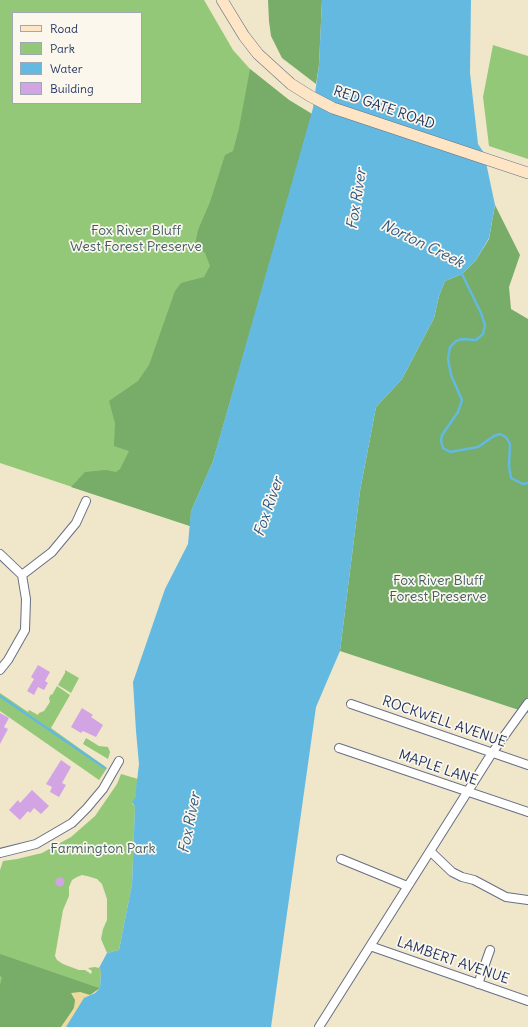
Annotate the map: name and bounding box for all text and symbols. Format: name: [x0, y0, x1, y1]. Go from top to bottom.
legend: [12, 12, 142, 104]
text: Road: [50, 21, 78, 36]
text: Park: [50, 41, 75, 56]
text: Water: [50, 61, 83, 76]
text: Building: [50, 81, 94, 96]
street label: RED GATE ROAD: [331, 83, 437, 133]
water label: Fox River: [343, 167, 371, 231]
water label: Norton Creek: [378, 216, 466, 272]
park label: Fox River Bluff West Forest Preserve: [70, 223, 202, 256]
water label: Fox River: [251, 475, 287, 539]
park label: Fox River Bluff Forest Preserve: [389, 573, 487, 606]
street label: ROCKWELL AVENUE: [380, 693, 508, 751]
street label: MAPLE LANE: [396, 747, 480, 789]
water label: Fox River: [175, 791, 205, 855]
park label: Farmington Park: [50, 841, 156, 857]
street label: LAMBERT AVENUE: [395, 934, 511, 988]

